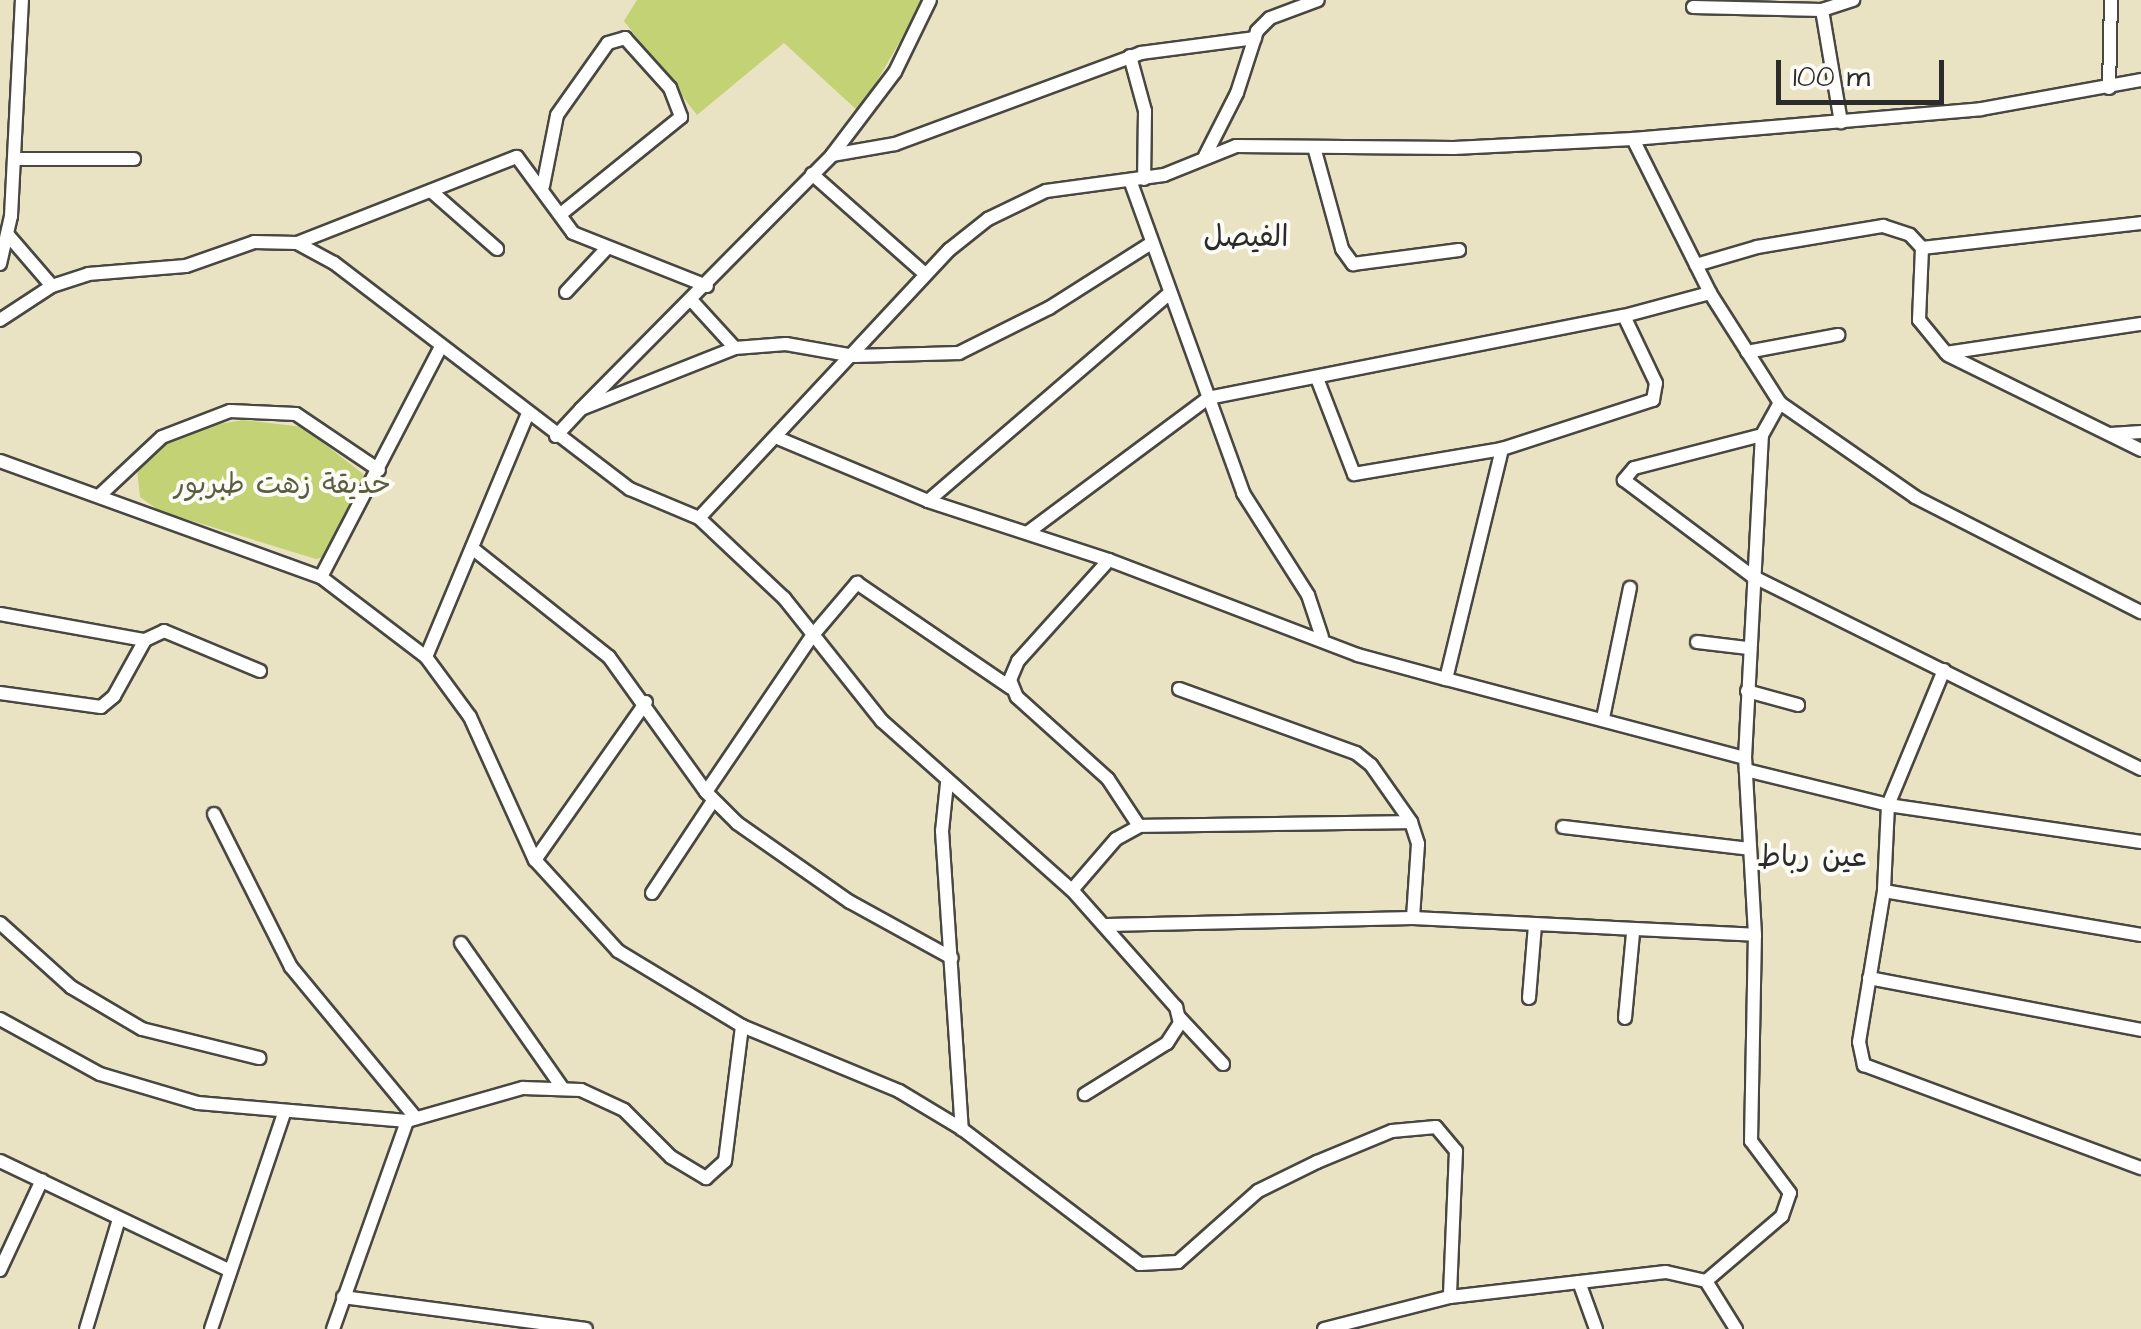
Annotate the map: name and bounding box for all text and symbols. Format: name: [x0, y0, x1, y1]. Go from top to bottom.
scale bar: [1781, 40, 1948, 102]
text: 100 m: [1793, 56, 1870, 98]
district label: الفيصل: [1203, 219, 1289, 255]
park label: حديقة زهت طبربور: [173, 468, 391, 502]
district label: عين رباط: [1757, 839, 1867, 875]

